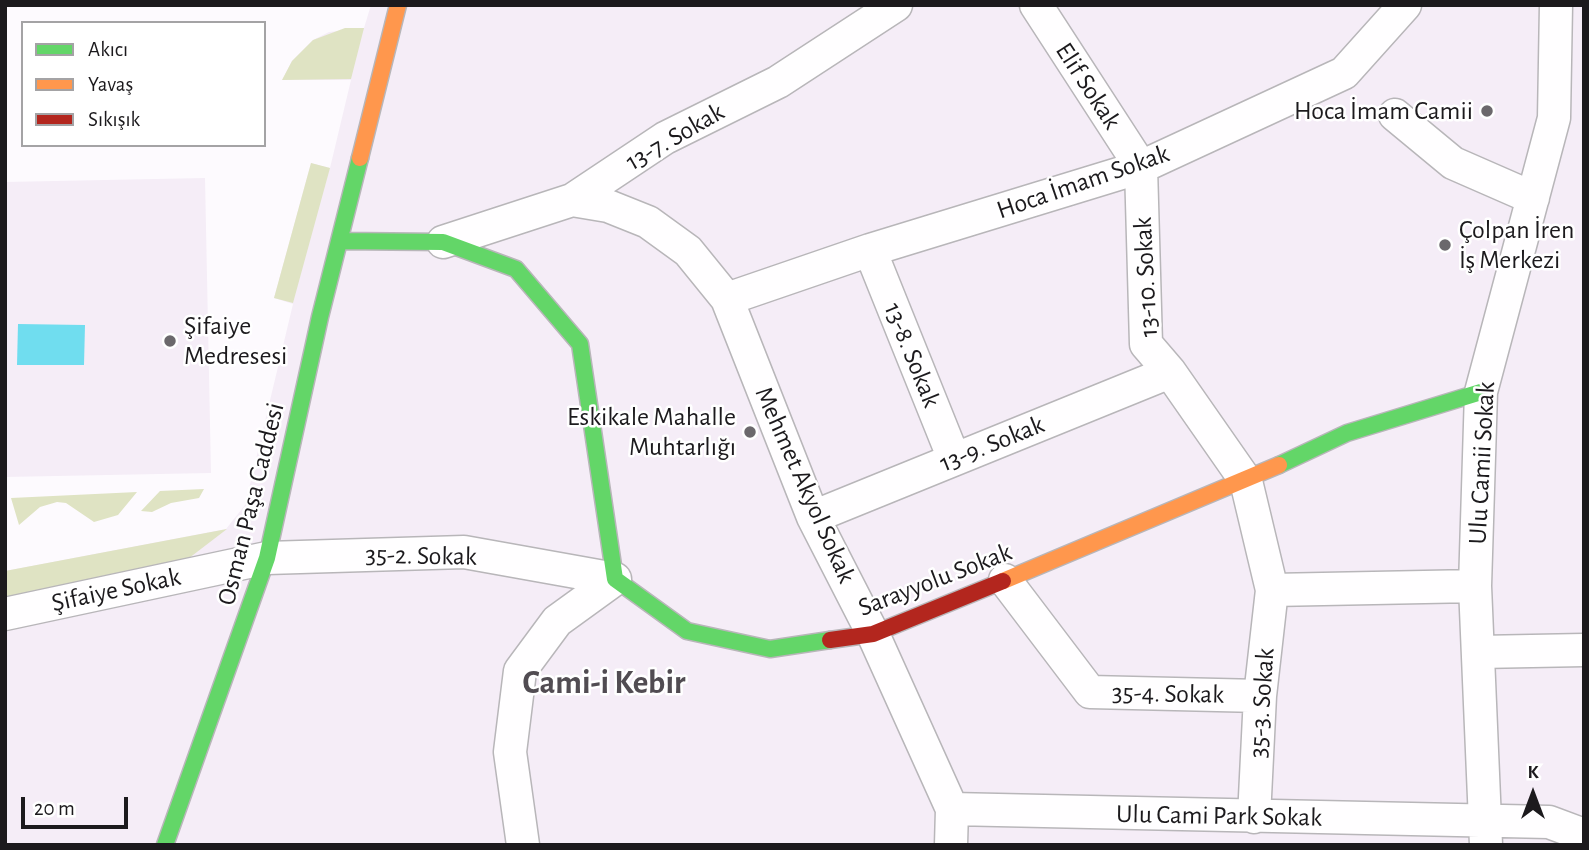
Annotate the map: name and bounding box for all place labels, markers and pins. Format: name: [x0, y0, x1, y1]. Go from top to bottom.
place label: Hoca İmam Camii: [1294, 95, 1473, 127]
marker: Hoca İmam Camii: [1479, 103, 1495, 119]
place label: Çolpan İren İş Merkezi: [1459, 214, 1574, 276]
marker: Çolpan İren İş Merkezi: [1437, 237, 1453, 253]
place label: Şifaiye Medresesi: [184, 310, 287, 372]
marker: Şifaiye Medresesi: [162, 333, 178, 349]
place label: Eskikale Mahalle Muhtarlığı: [567, 401, 736, 462]
marker: Eskikale Mahalle Muhtarlığı: [742, 424, 758, 440]

